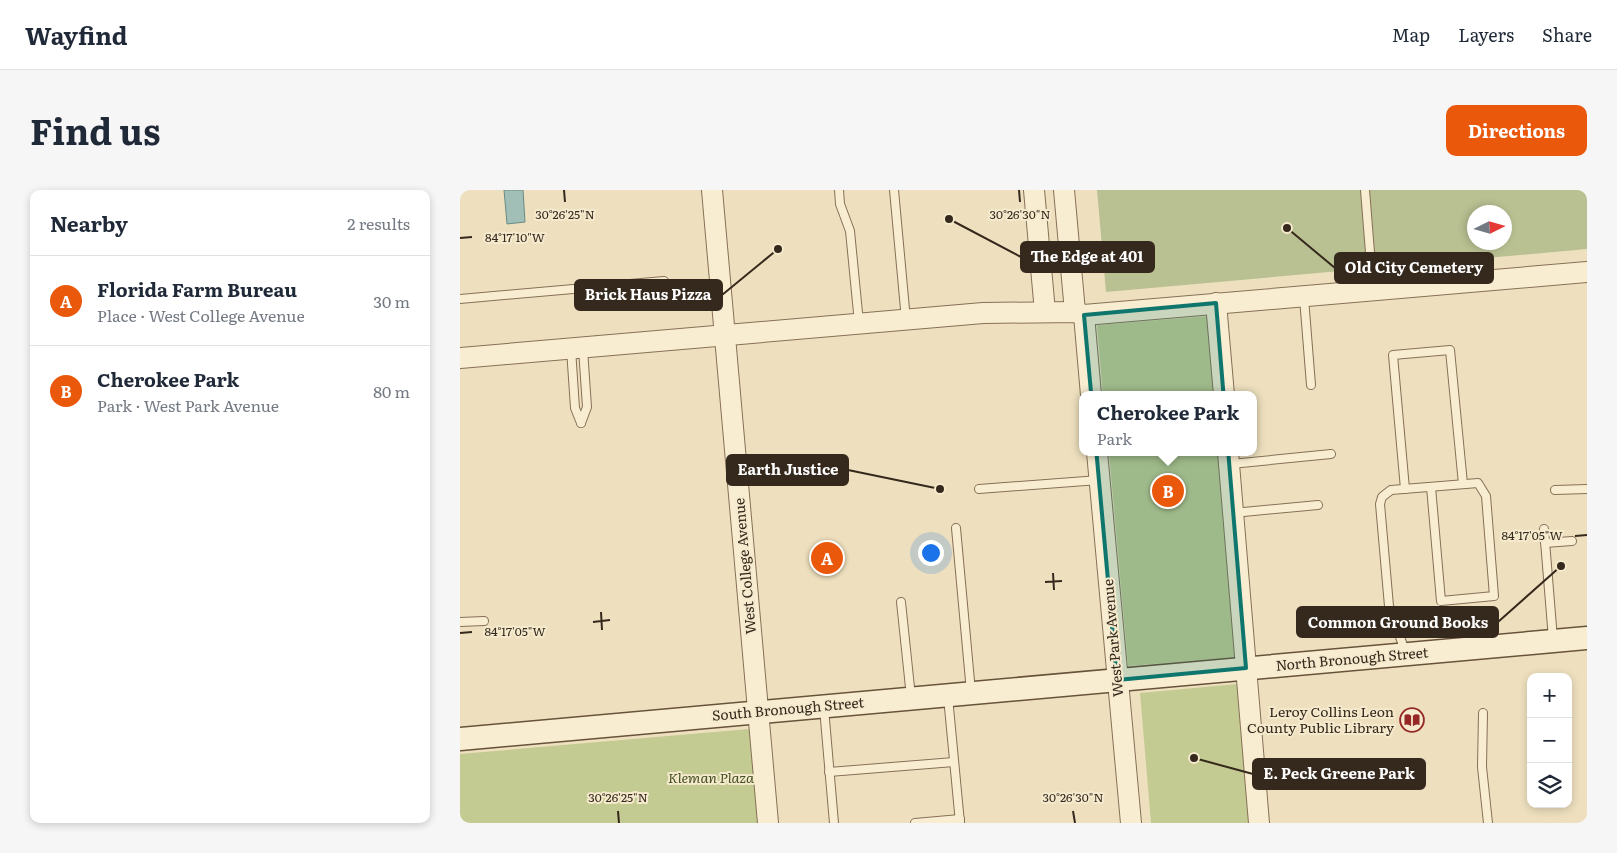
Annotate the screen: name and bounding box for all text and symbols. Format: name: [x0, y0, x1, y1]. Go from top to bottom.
text: Wayfind: [25, 17, 128, 52]
text: Map: [1392, 21, 1430, 48]
text: Layers: [1458, 21, 1514, 48]
text: Share: [1542, 21, 1592, 48]
text: Find us: [30, 104, 160, 156]
button: Directions: [1446, 105, 1587, 156]
text: 30°26'25"N: [535, 205, 595, 223]
text: 30°26'30"N: [990, 205, 1050, 223]
north arrow: [1467, 205, 1512, 250]
text: Nearby: [50, 207, 128, 238]
text: 2 results: [347, 211, 410, 235]
text: 84°17'10"W: [485, 228, 545, 246]
callout: The Edge at 401: [1021, 242, 1154, 272]
text: The Edge at 401: [1031, 244, 1143, 267]
callout: Old City Cemetery: [1335, 253, 1493, 283]
text: Old City Cemetery: [1345, 255, 1484, 278]
text: Florida Farm Bureau: [97, 275, 297, 303]
callout: Brick Haus Pizza: [575, 280, 722, 310]
text: Brick Haus Pizza: [585, 282, 712, 305]
text: A: [60, 289, 72, 313]
text: 30 m: [373, 289, 410, 313]
text: Place · West College Avenue: [97, 303, 305, 327]
text: Cherokee Park: [97, 365, 239, 393]
text: B: [60, 379, 72, 403]
text: 80 m: [373, 379, 410, 403]
popup: [1079, 391, 1257, 456]
text: Park · West Park Avenue: [97, 393, 279, 417]
text: Cherokee Park: [1097, 398, 1239, 426]
text: Park: [1097, 426, 1132, 450]
callout: Earth Justice: [727, 455, 848, 485]
text: Earth Justice: [738, 457, 839, 480]
pin: B: [1152, 472, 1184, 510]
street label: West College Avenue: [728, 497, 760, 635]
text: 84°17'05"W: [1501, 526, 1563, 544]
pin: A: [811, 539, 843, 577]
your location: [918, 540, 944, 566]
street label: West Park Avenue: [1097, 578, 1127, 698]
callout: Common Ground Books: [1297, 607, 1498, 637]
text: Common Ground Books: [1308, 610, 1489, 633]
text: 84°17'05"W: [484, 622, 546, 640]
street label: North Bronough Street: [1275, 641, 1429, 675]
map controls: [1527, 673, 1572, 808]
button: +: [1527, 673, 1572, 718]
street label: South Bronough Street: [711, 691, 865, 725]
place label: Leroy Collins Leon County Public Library: [1247, 701, 1395, 737]
library icon: Leroy Collins Leon County Public Library: [1399, 707, 1425, 733]
button: −: [1527, 718, 1572, 763]
callout: E. Peck Greene Park: [1253, 759, 1425, 789]
text: E. Peck Greene Park: [1263, 761, 1416, 784]
button: layers: [1527, 763, 1572, 808]
park label: Kleman Plaza: [668, 767, 754, 787]
text: 30°26'25"N: [588, 788, 648, 806]
text: 30°26'30"N: [1043, 788, 1103, 806]

